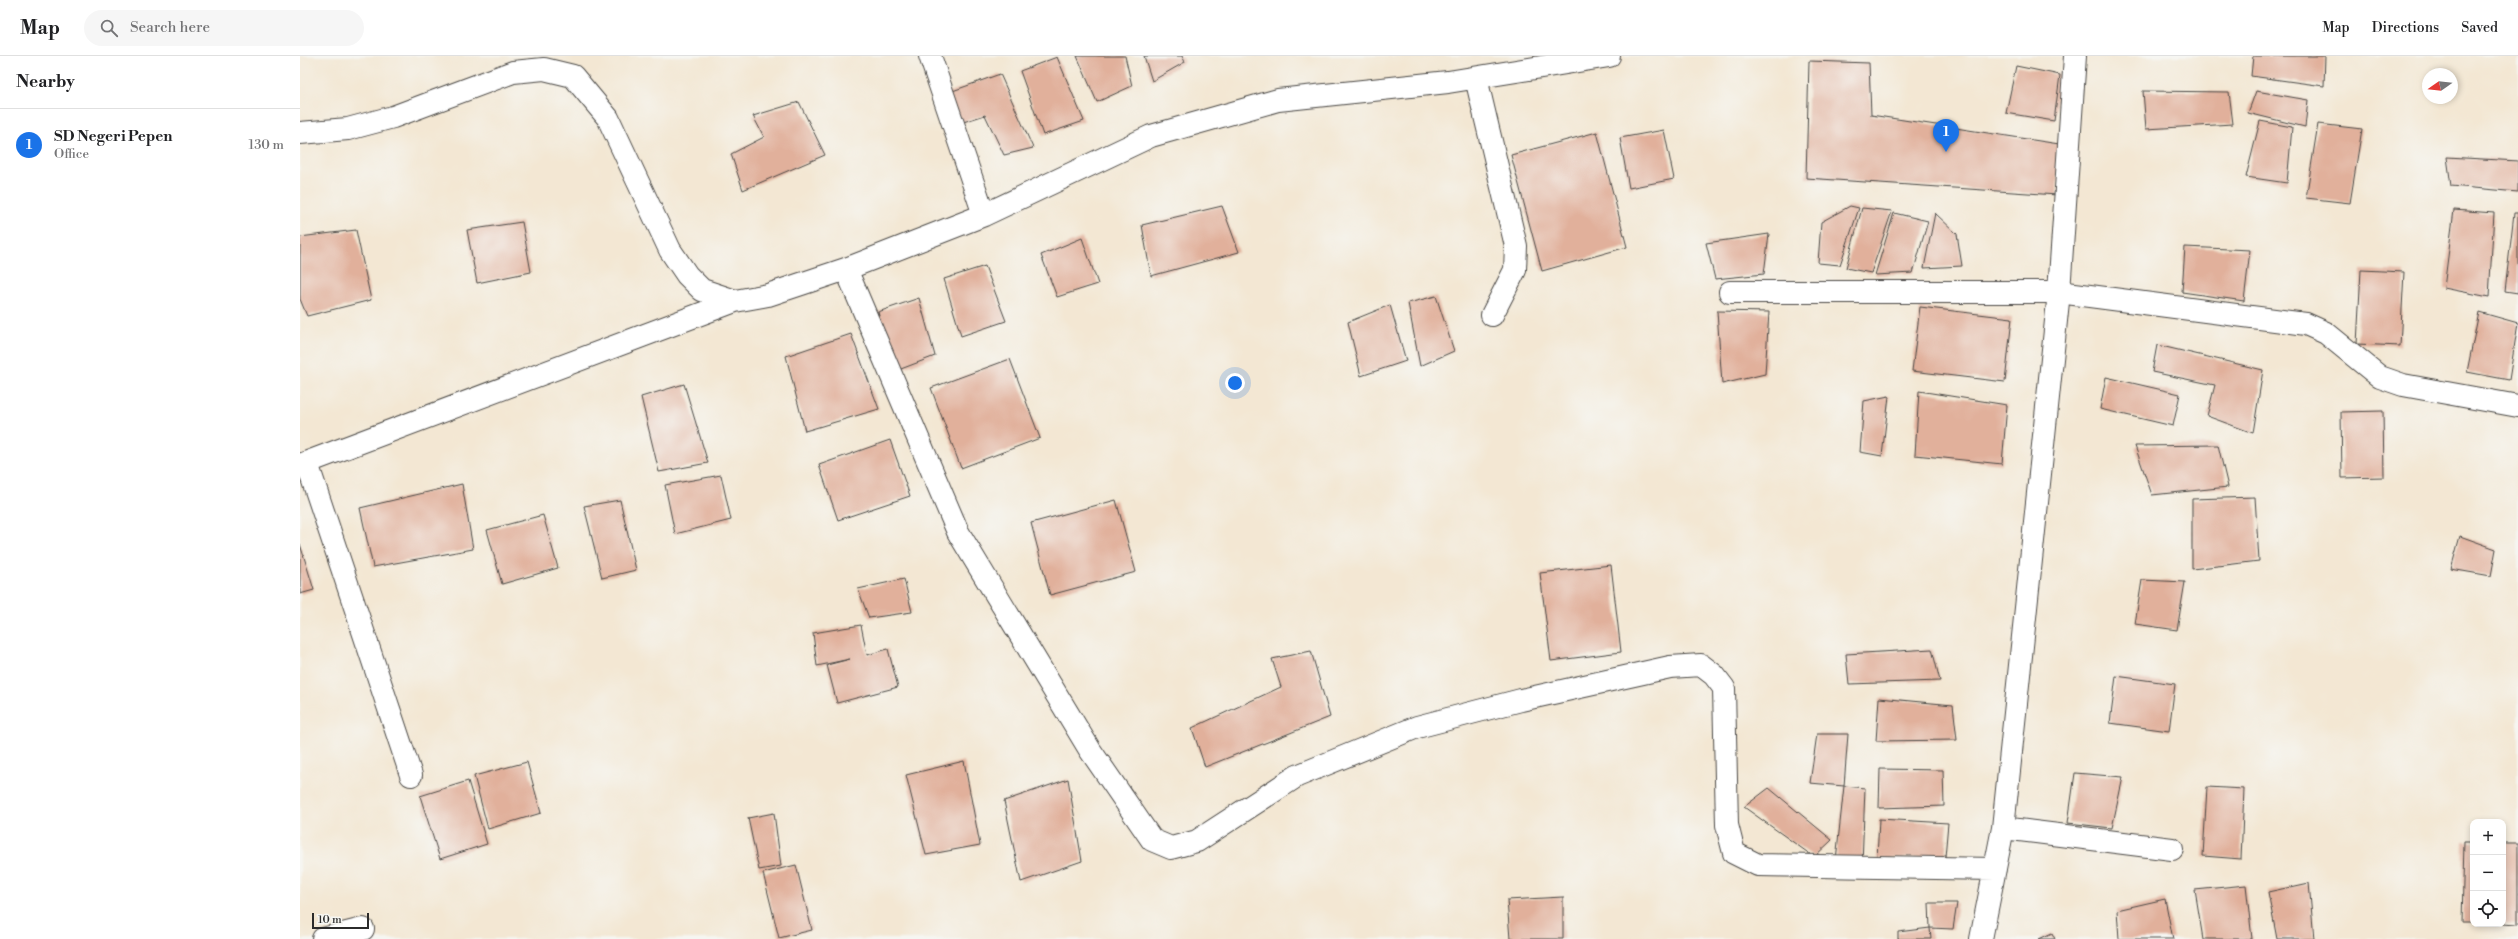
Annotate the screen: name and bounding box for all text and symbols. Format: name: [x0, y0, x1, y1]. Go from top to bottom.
search box: [84, 10, 364, 46]
text: Map: [20, 16, 60, 40]
icon: search: [98, 17, 120, 39]
text: Search here: [130, 18, 210, 37]
text: Map: [2322, 19, 2350, 37]
text: Directions: [2372, 19, 2439, 37]
text: Saved: [2461, 19, 2498, 37]
north arrow: [2422, 68, 2458, 104]
text: Nearby: [16, 71, 75, 93]
pin: 1: [1933, 119, 1959, 152]
text: SD Negeri Pepen: [54, 127, 173, 146]
text: 1: [26, 137, 32, 153]
text: 130 m: [249, 137, 284, 153]
text: Office: [54, 146, 89, 162]
your location: [1225, 373, 1245, 393]
map controls: [2470, 819, 2506, 927]
button: +: [2470, 819, 2506, 855]
button: −: [2470, 855, 2506, 891]
button: locate: [2470, 891, 2506, 927]
scale bar: [312, 911, 369, 930]
text: 10 m: [318, 913, 342, 927]

